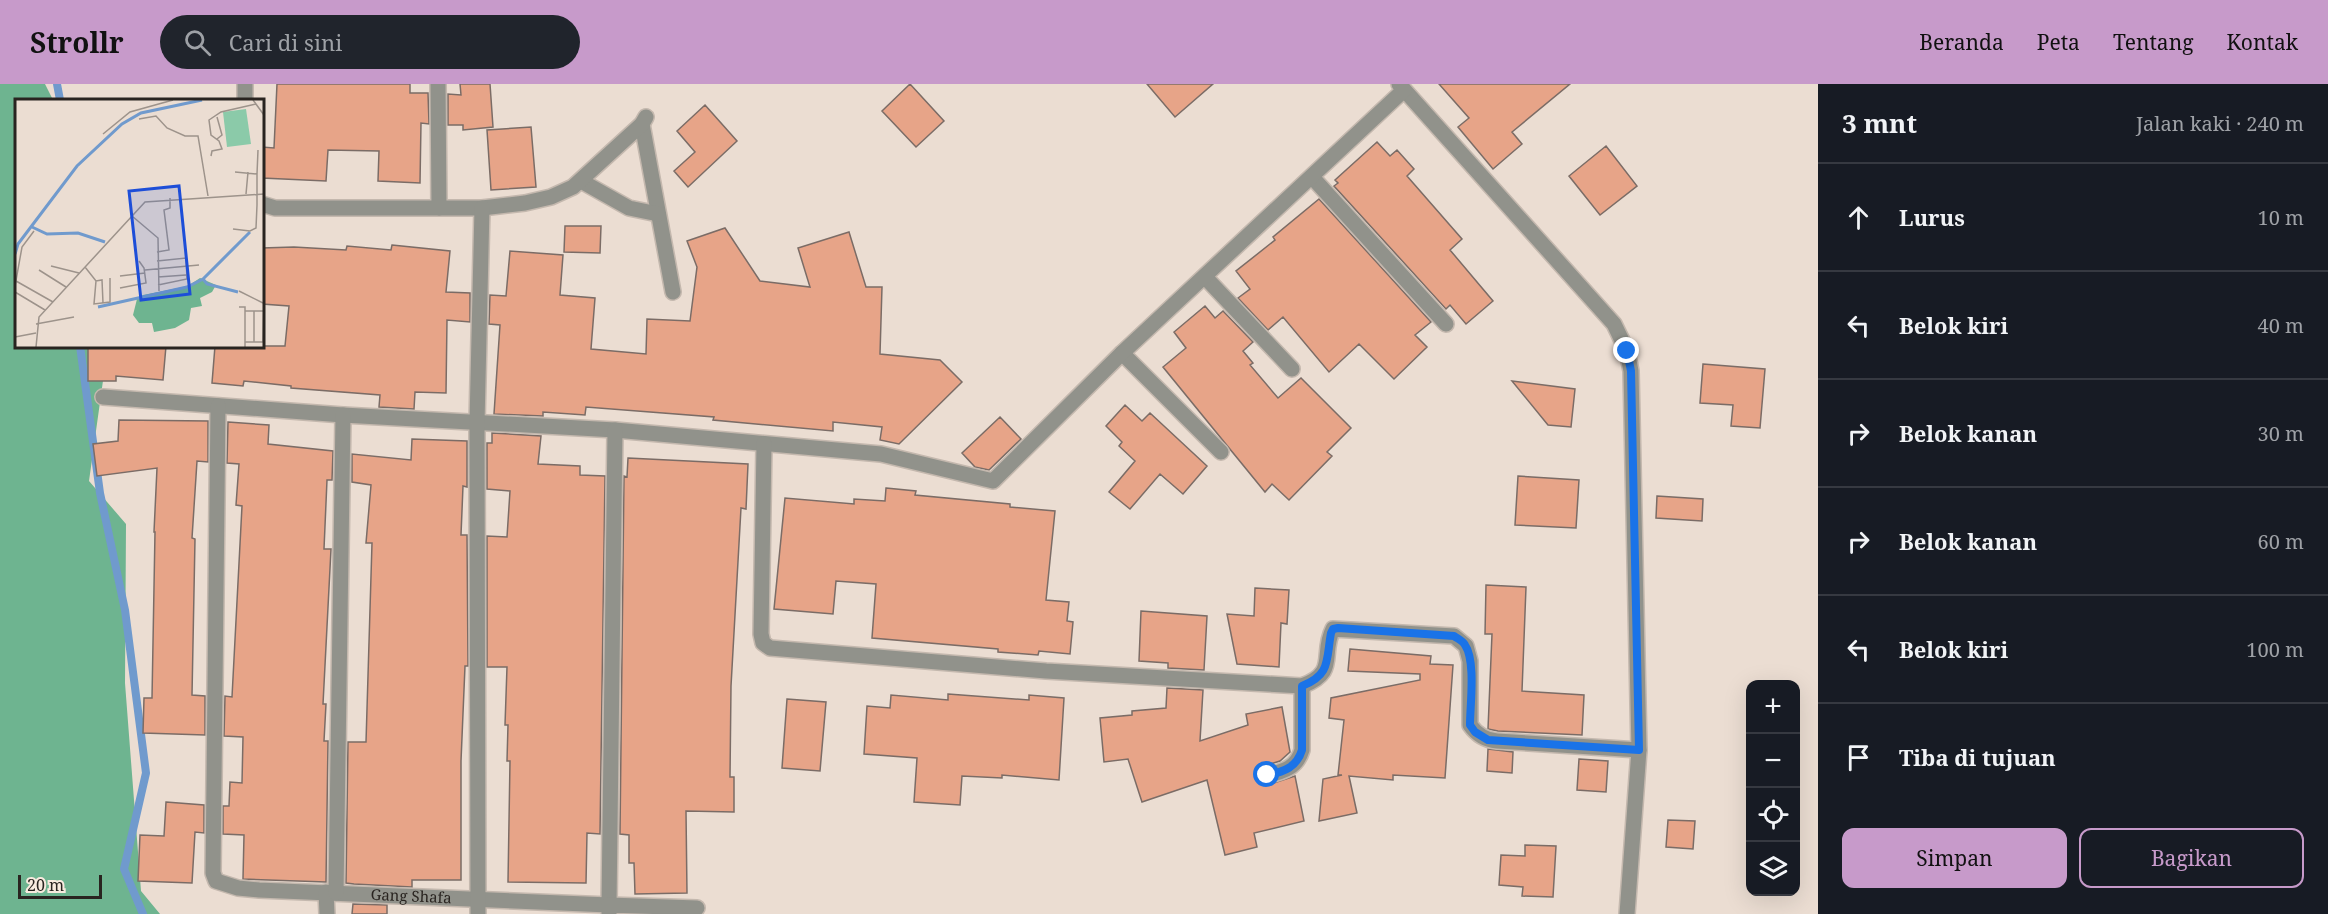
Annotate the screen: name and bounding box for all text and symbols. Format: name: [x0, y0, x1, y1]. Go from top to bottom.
search box: [160, 15, 580, 69]
text: Strollr: [30, 23, 124, 61]
icon: search: [181, 26, 214, 59]
text: Cari di sini: [229, 27, 342, 57]
text: Beranda: [1919, 28, 2004, 56]
text: Peta: [2037, 28, 2080, 56]
text: Tentang: [2113, 28, 2194, 56]
text: Kontak: [2227, 28, 2298, 56]
inset map: [15, 99, 264, 348]
text: 3 mnt: [1842, 105, 1917, 141]
text: Jalan kaki · 240 m: [2136, 110, 2304, 137]
icon: ahead: [1842, 201, 1875, 234]
text: Lurus: [1899, 202, 1965, 232]
text: 10 m: [2258, 204, 2304, 231]
icon: left: [1842, 309, 1875, 342]
text: Belok kiri: [1899, 310, 2008, 340]
text: 40 m: [2258, 312, 2304, 339]
route end: [1613, 337, 1639, 363]
icon: right: [1842, 417, 1875, 450]
text: Belok kanan: [1899, 418, 2037, 448]
text: 30 m: [2258, 420, 2304, 447]
icon: right: [1842, 525, 1875, 558]
text: Belok kanan: [1899, 526, 2037, 556]
text: 60 m: [2258, 528, 2304, 555]
icon: left: [1842, 633, 1875, 666]
text: Belok kiri: [1899, 634, 2008, 664]
text: 100 m: [2246, 636, 2304, 663]
map controls: [1746, 680, 1800, 896]
button: +: [1746, 680, 1800, 734]
button: −: [1746, 734, 1800, 788]
icon: arrive: [1842, 741, 1875, 774]
text: Tiba di tujuan: [1899, 742, 2056, 772]
route start: [1253, 761, 1279, 787]
button: locate: [1746, 788, 1800, 842]
button: Simpan: [1842, 828, 2067, 888]
button: Bagikan: [2079, 828, 2304, 888]
button: layers: [1746, 842, 1800, 896]
scale bar: [18, 872, 102, 900]
text: 20 m: [27, 874, 64, 896]
street label: Gang Shafa: [370, 884, 452, 907]

